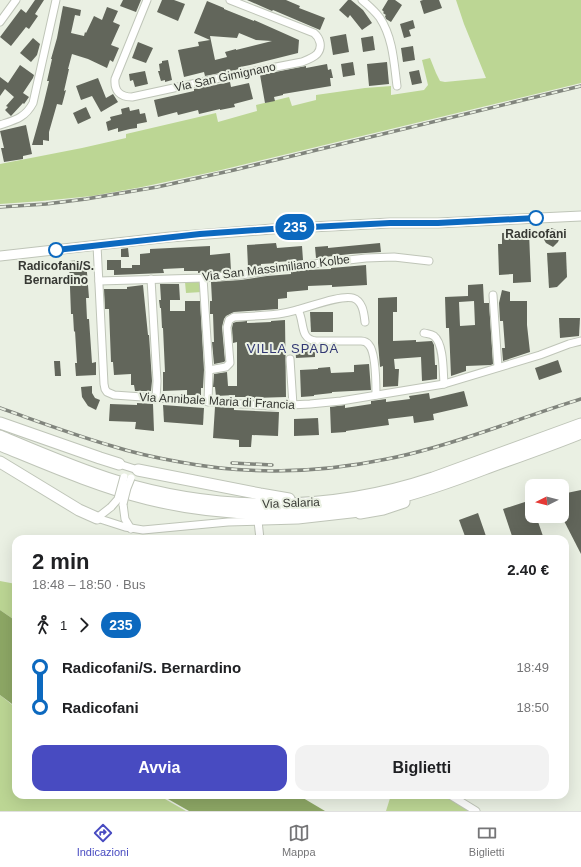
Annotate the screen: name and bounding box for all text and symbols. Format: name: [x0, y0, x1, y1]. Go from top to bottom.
street label: Via San Gimignano: [173, 59, 277, 95]
marker: Radicofani: [528, 210, 544, 226]
line badge: 235: [272, 214, 318, 240]
text: 235: [283, 219, 307, 235]
place label: Radicofani: [505, 227, 567, 241]
marker: Radicofani/S. Bernardino: [48, 242, 64, 258]
street label: Via San Massimiliano Kolbe: [201, 252, 351, 284]
place label: Radicofani/S. Bernardino: [18, 259, 94, 287]
district label: VILLA SPADA: [247, 341, 339, 356]
street label: Via Annibale Maria di Francia: [139, 390, 296, 412]
north arrow: [525, 479, 569, 523]
map controls: [525, 479, 569, 523]
street label: Via Salaria: [262, 495, 320, 511]
text: 2 min: [32, 549, 89, 574]
text: 2.40 €: [507, 561, 549, 578]
text: 18:48 – 18:50 · Bus: [32, 577, 145, 592]
icon: walk: [32, 614, 54, 636]
icon: forward: [73, 614, 95, 636]
text: 235: [109, 617, 133, 633]
text: 1: [60, 618, 67, 633]
text: Radicofani/S. Bernardino: [62, 659, 241, 676]
text: 18:49: [516, 660, 549, 675]
text: Radicofani: [62, 699, 139, 716]
text: 18:50: [516, 700, 549, 715]
button: Avvia: [32, 745, 287, 791]
button: Biglietti: [295, 745, 549, 791]
tab: Indicazioni: [77, 822, 129, 858]
tab: Mappa: [282, 822, 316, 858]
tab: Biglietti: [469, 822, 504, 858]

